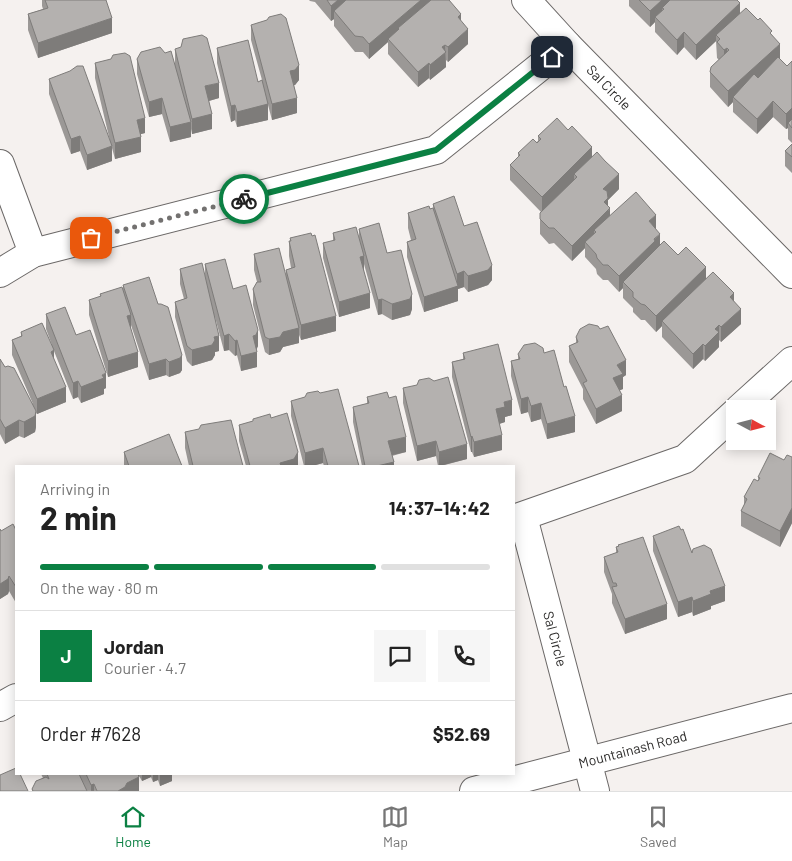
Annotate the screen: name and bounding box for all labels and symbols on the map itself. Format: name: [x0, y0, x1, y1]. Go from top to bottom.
pin: [531, 36, 573, 78]
street label: Sal Circle: [583, 61, 635, 113]
courier: [219, 174, 269, 224]
pin: [70, 217, 112, 259]
north arrow: [726, 400, 776, 450]
street label: Sal Circle: [540, 609, 571, 668]
street label: Mountainash Road: [577, 727, 689, 771]

